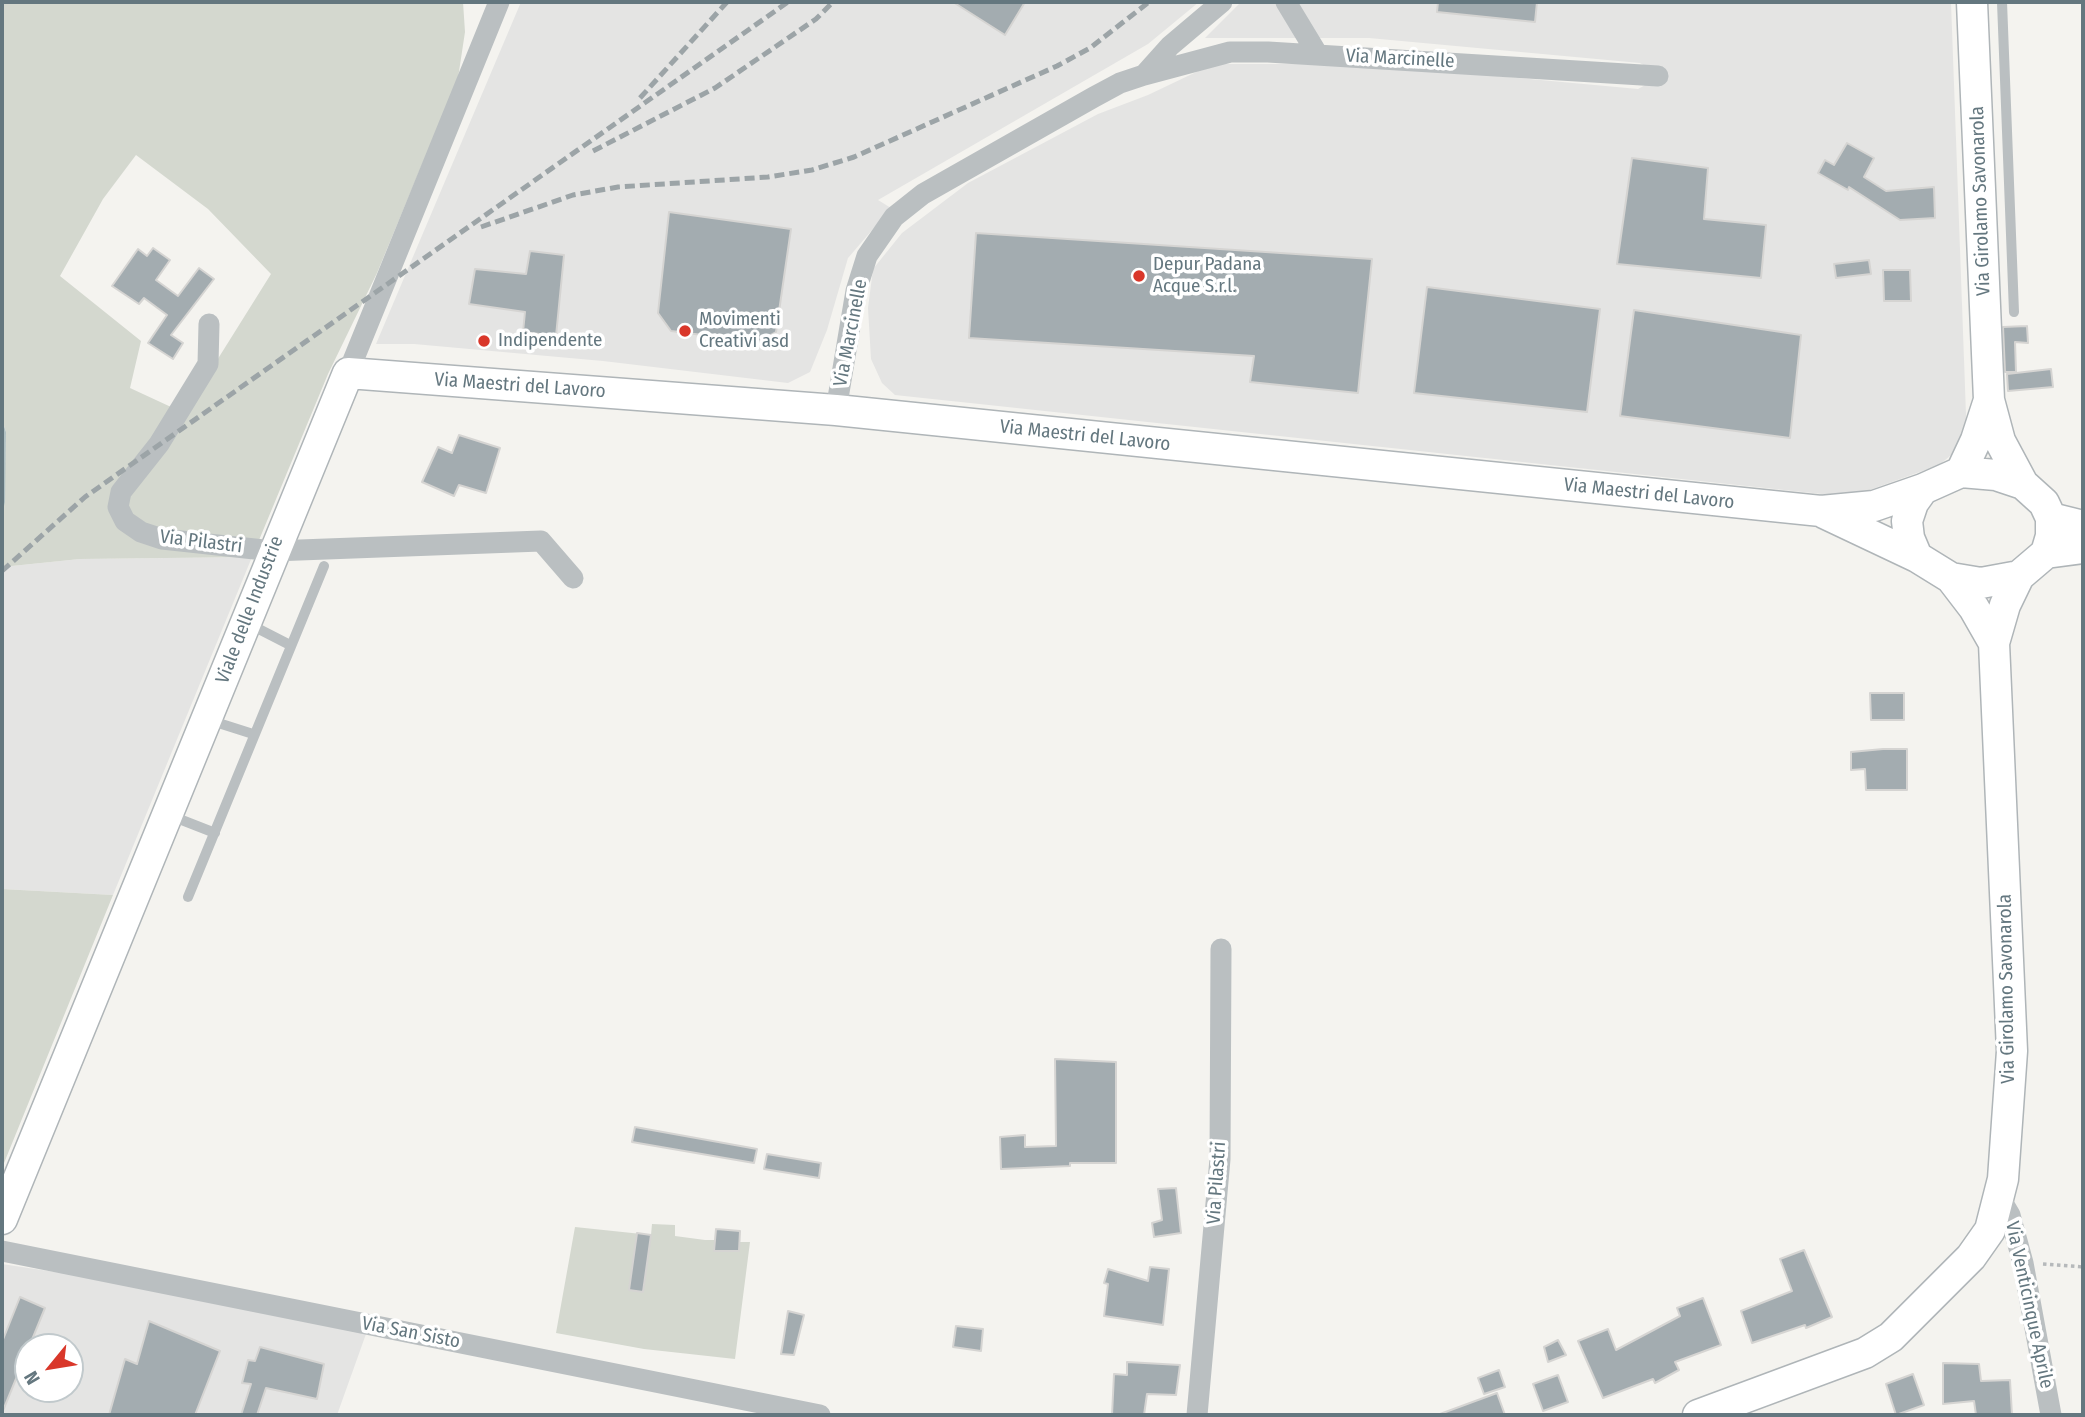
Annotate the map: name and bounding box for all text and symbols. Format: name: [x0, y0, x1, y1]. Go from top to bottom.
street label: Via Marcinelle: [1345, 45, 1455, 73]
street label: Via Girolamo Savonarola: [1966, 106, 1996, 296]
place label: Depur Padana Acque S.r.l.: [1153, 254, 1262, 298]
marker: Depur Padana Acque S.r.l.: [1131, 268, 1147, 284]
street label: Via Marcinelle: [829, 277, 873, 389]
place label: Movimenti Creativi asd: [699, 309, 789, 353]
marker: Movimenti Creativi asd: [677, 323, 693, 339]
place label: Indipendente: [498, 330, 602, 352]
marker: Indipendente: [476, 333, 492, 349]
street label: Via Maestri del Lavoro: [434, 369, 606, 403]
street label: Via Maestri del Lavoro: [999, 416, 1171, 456]
street label: Via Maestri del Lavoro: [1563, 474, 1735, 514]
street label: Via Pilastri: [159, 526, 243, 558]
street label: Viale delle Industrie: [211, 533, 289, 687]
street label: Via Girolamo Savonarola: [1994, 894, 2020, 1084]
street label: Via Pilastri: [1203, 1141, 1231, 1225]
street label: Via Venticinque Aprile: [2000, 1219, 2058, 1391]
street label: Via San Sisto: [360, 1312, 462, 1354]
north arrow: [14, 1333, 84, 1403]
text: N: [19, 1367, 45, 1388]

